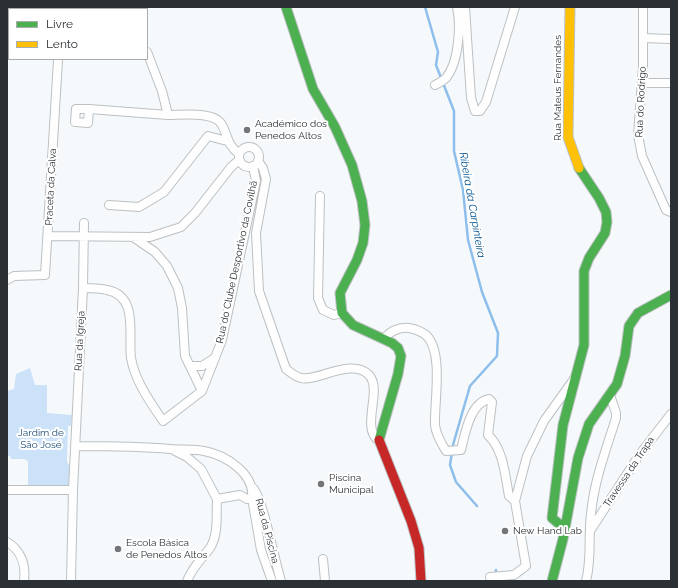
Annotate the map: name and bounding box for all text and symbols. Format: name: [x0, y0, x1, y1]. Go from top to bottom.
legend: [8, 8, 148, 60]
text: Livre: [46, 17, 73, 31]
street label: Rua Mateus Fernandes: [552, 35, 564, 141]
text: Lento: [46, 37, 78, 51]
street label: Rua do Rodrigo: [633, 66, 649, 138]
place label: Académico dos Penedos Altos: [255, 118, 327, 142]
marker: Académico dos Penedos Altos: [242, 125, 252, 135]
street label: Praceta da Calva: [43, 148, 59, 226]
water label: Ribeira da Carpinteira: [456, 151, 488, 259]
street label: Rua do Clube Desportivo da Covilhã: [214, 179, 260, 345]
street label: Rua da Igreja: [72, 311, 88, 371]
park label: Jardim de São José: [18, 427, 64, 450]
street label: Travessa da Trapa: [601, 434, 657, 510]
place label: Piscina Municipal: [329, 472, 374, 496]
marker: Piscina Municipal: [316, 479, 326, 489]
street label: Rua da Piscina: [253, 497, 281, 565]
place label: New Hand Lab: [513, 525, 582, 537]
marker: New Hand Lab: [500, 526, 510, 536]
place label: Escola Básica de Penedos Altos: [126, 537, 207, 560]
marker: Escola Básica de Penedos Altos: [113, 544, 123, 554]

